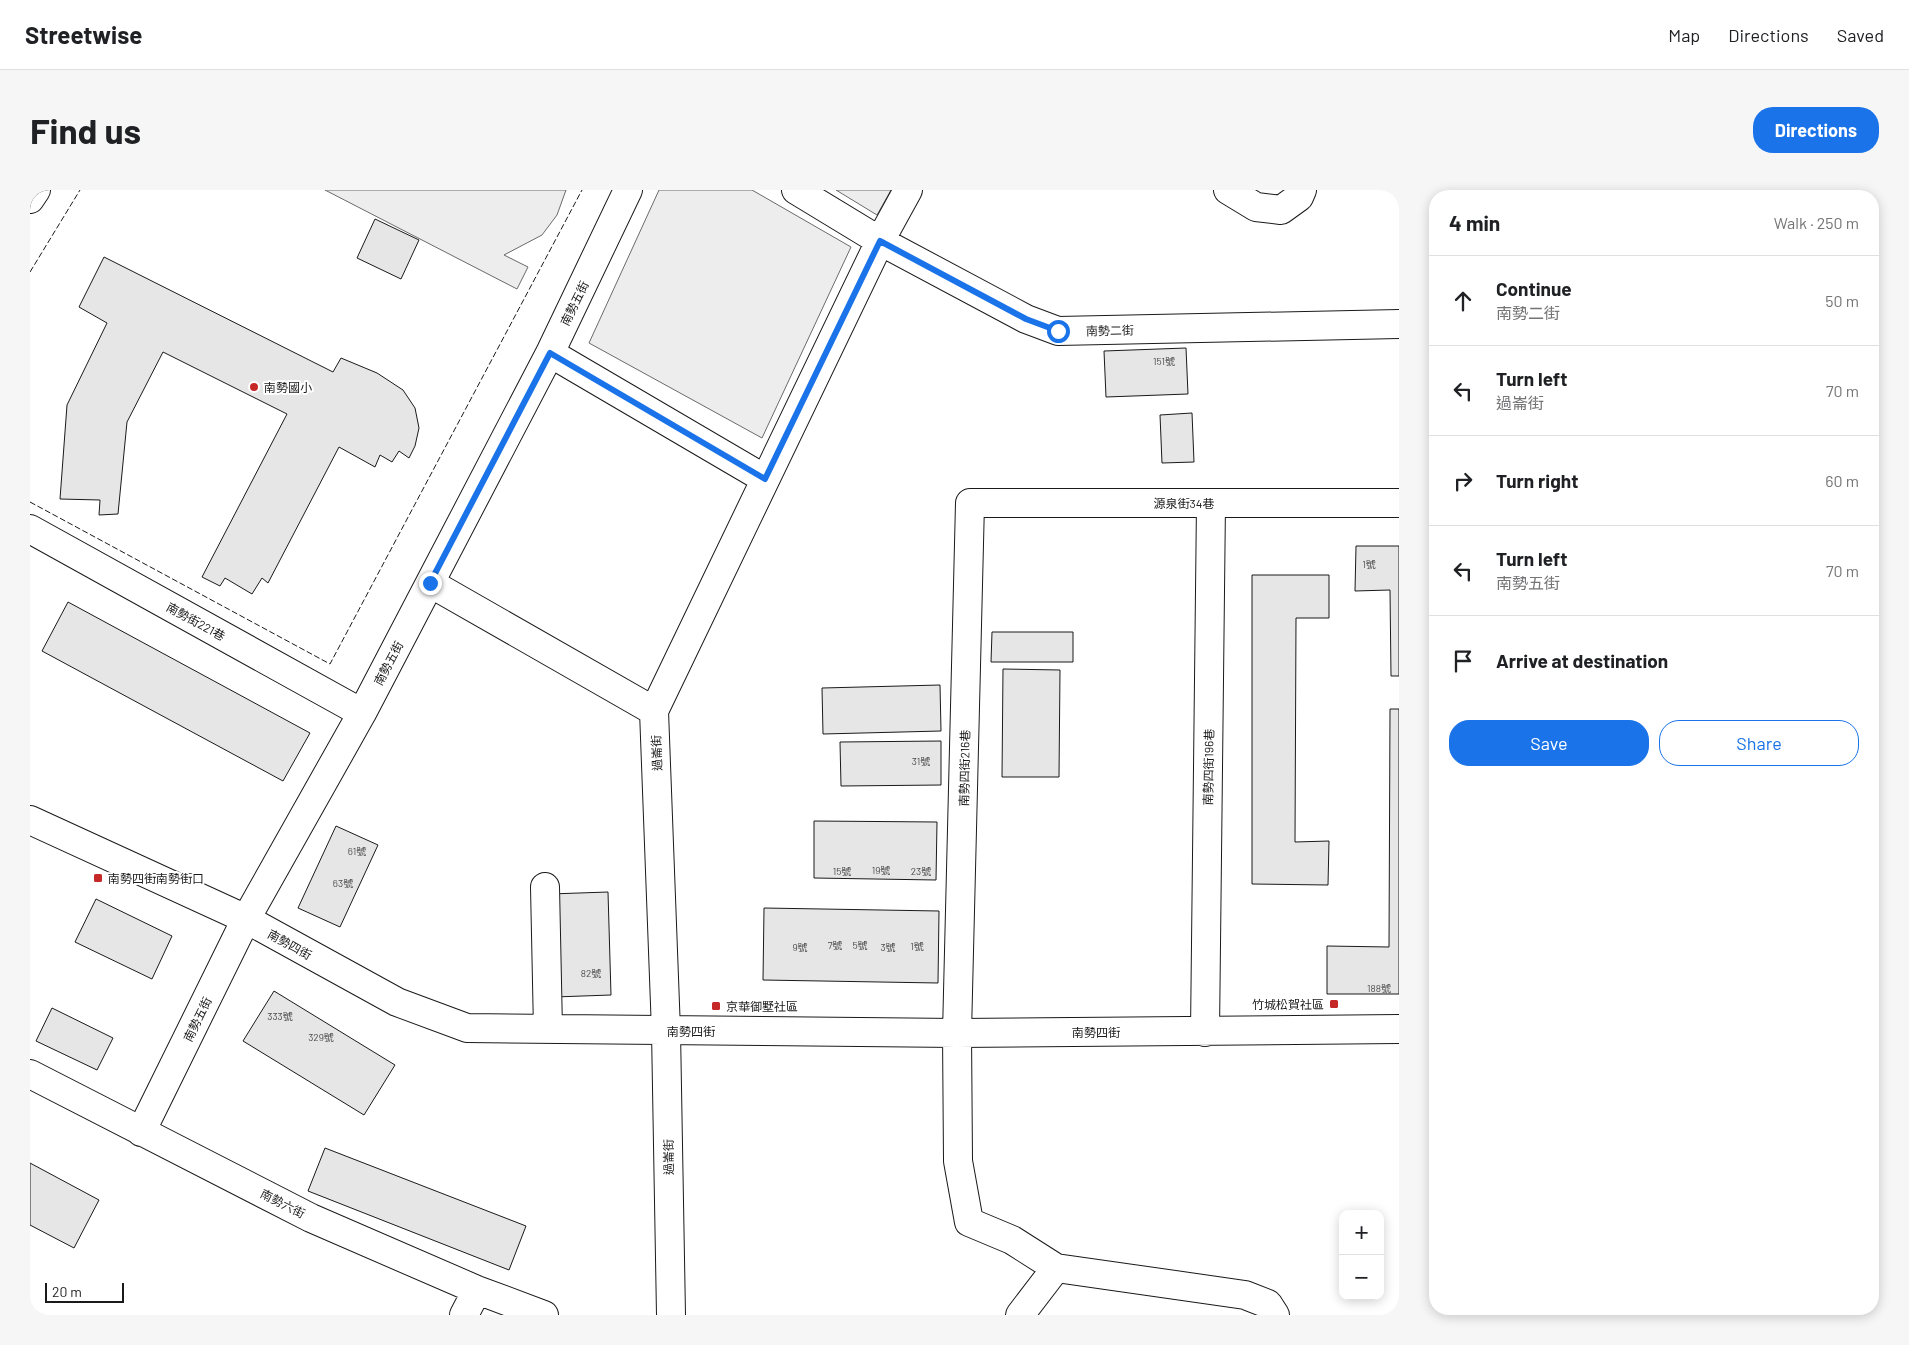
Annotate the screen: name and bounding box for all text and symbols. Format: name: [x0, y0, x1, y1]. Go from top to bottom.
text: Streetwise: [25, 20, 142, 49]
text: Map: [1668, 24, 1700, 46]
text: Directions: [1728, 24, 1809, 46]
text: Saved: [1837, 24, 1884, 46]
button: Directions: [1753, 107, 1879, 153]
text: Find us: [30, 109, 141, 151]
text: 4 min: [1449, 210, 1500, 235]
text: Walk · 250 m: [1774, 213, 1859, 232]
text: Continue: [1496, 277, 1572, 300]
street label: 南勢五街: [557, 278, 591, 328]
icon: ahead: [1449, 287, 1477, 315]
text: 50 m: [1825, 291, 1859, 310]
text: 南勢二街: [1496, 303, 1560, 322]
route start: [1047, 320, 1070, 343]
street label: 南勢二街: [1086, 323, 1134, 337]
house number: 151號: [1153, 355, 1175, 367]
text: Turn left: [1496, 367, 1567, 390]
icon: left: [1449, 377, 1477, 405]
place label: 南勢國小: [264, 380, 312, 394]
marker: 南勢國小: [248, 381, 260, 393]
text: 70 m: [1826, 381, 1859, 400]
text: 過崙街: [1496, 393, 1544, 412]
icon: right: [1449, 467, 1477, 495]
text: Turn right: [1496, 469, 1578, 492]
text: 60 m: [1825, 471, 1859, 490]
street label: 源泉街34巷: [1154, 496, 1214, 510]
text: Turn left: [1496, 547, 1567, 570]
icon: left: [1449, 557, 1477, 585]
house number: 1號: [1362, 558, 1376, 570]
text: 70 m: [1826, 561, 1859, 580]
route end: [419, 572, 442, 595]
text: 南勢五街: [1496, 573, 1560, 592]
street label: 南勢街221巷: [164, 599, 228, 643]
street label: 南勢五街: [371, 639, 405, 687]
icon: arrive: [1449, 647, 1477, 675]
text: Arrive at destination: [1496, 649, 1668, 672]
button: Save: [1449, 720, 1649, 766]
button: Share: [1659, 720, 1859, 766]
street label: 南勢四街196巷: [1200, 729, 1216, 805]
street label: 南勢四街216巷: [956, 730, 972, 806]
street label: 過崙街: [648, 735, 664, 771]
house number: 31號: [912, 755, 930, 767]
house number: 61號: [348, 845, 366, 857]
house number: 19號: [872, 864, 890, 876]
house number: 15號: [833, 865, 851, 877]
house number: 23號: [911, 865, 931, 877]
place label: 南勢四街南勢街口: [108, 871, 204, 885]
marker: 南勢四街南勢街口: [92, 872, 104, 884]
house number: 63號: [333, 877, 353, 889]
street label: 南勢四街: [266, 926, 314, 962]
house number: 7號: [828, 939, 842, 951]
house number: 5號: [852, 939, 868, 951]
house number: 1號: [910, 940, 924, 952]
house number: 9號: [792, 941, 808, 953]
house number: 3號: [880, 941, 896, 953]
house number: 82號: [581, 967, 601, 979]
house number: 188號: [1367, 982, 1391, 994]
street label: 南勢五街: [180, 994, 214, 1044]
place label: 竹城松賀社區: [1252, 997, 1324, 1011]
marker: 竹城松賀社區: [1328, 998, 1340, 1010]
place label: 京華御墅社區: [726, 999, 798, 1013]
marker: 京華御墅社區: [710, 1000, 722, 1012]
house number: 333號: [267, 1010, 293, 1022]
street label: 南勢四街: [667, 1024, 715, 1038]
street label: 南勢四街: [1072, 1025, 1120, 1039]
house number: 329號: [308, 1031, 334, 1043]
street label: 過崙街: [661, 1139, 675, 1175]
street label: 南勢六街: [258, 1186, 308, 1220]
map controls: [1339, 1210, 1384, 1300]
button: +: [1339, 1210, 1384, 1255]
button: −: [1339, 1255, 1384, 1300]
scale bar: [45, 1280, 124, 1303]
text: 20 m: [52, 1283, 82, 1300]

